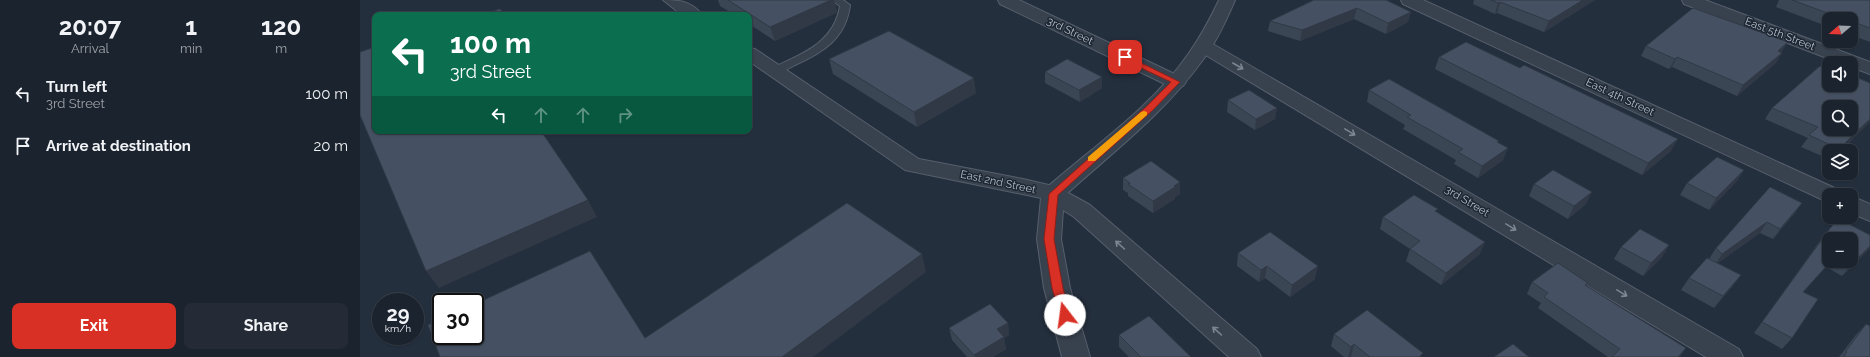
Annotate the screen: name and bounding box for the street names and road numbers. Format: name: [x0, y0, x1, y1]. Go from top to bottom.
street label: 3rd Street: [1045, 14, 1095, 48]
street label: East 5th Street: [1743, 15, 1817, 53]
street label: East 4th Street: [1584, 75, 1657, 119]
street label: East 2nd Street: [959, 168, 1037, 196]
street label: 3rd Street: [1442, 183, 1492, 220]

